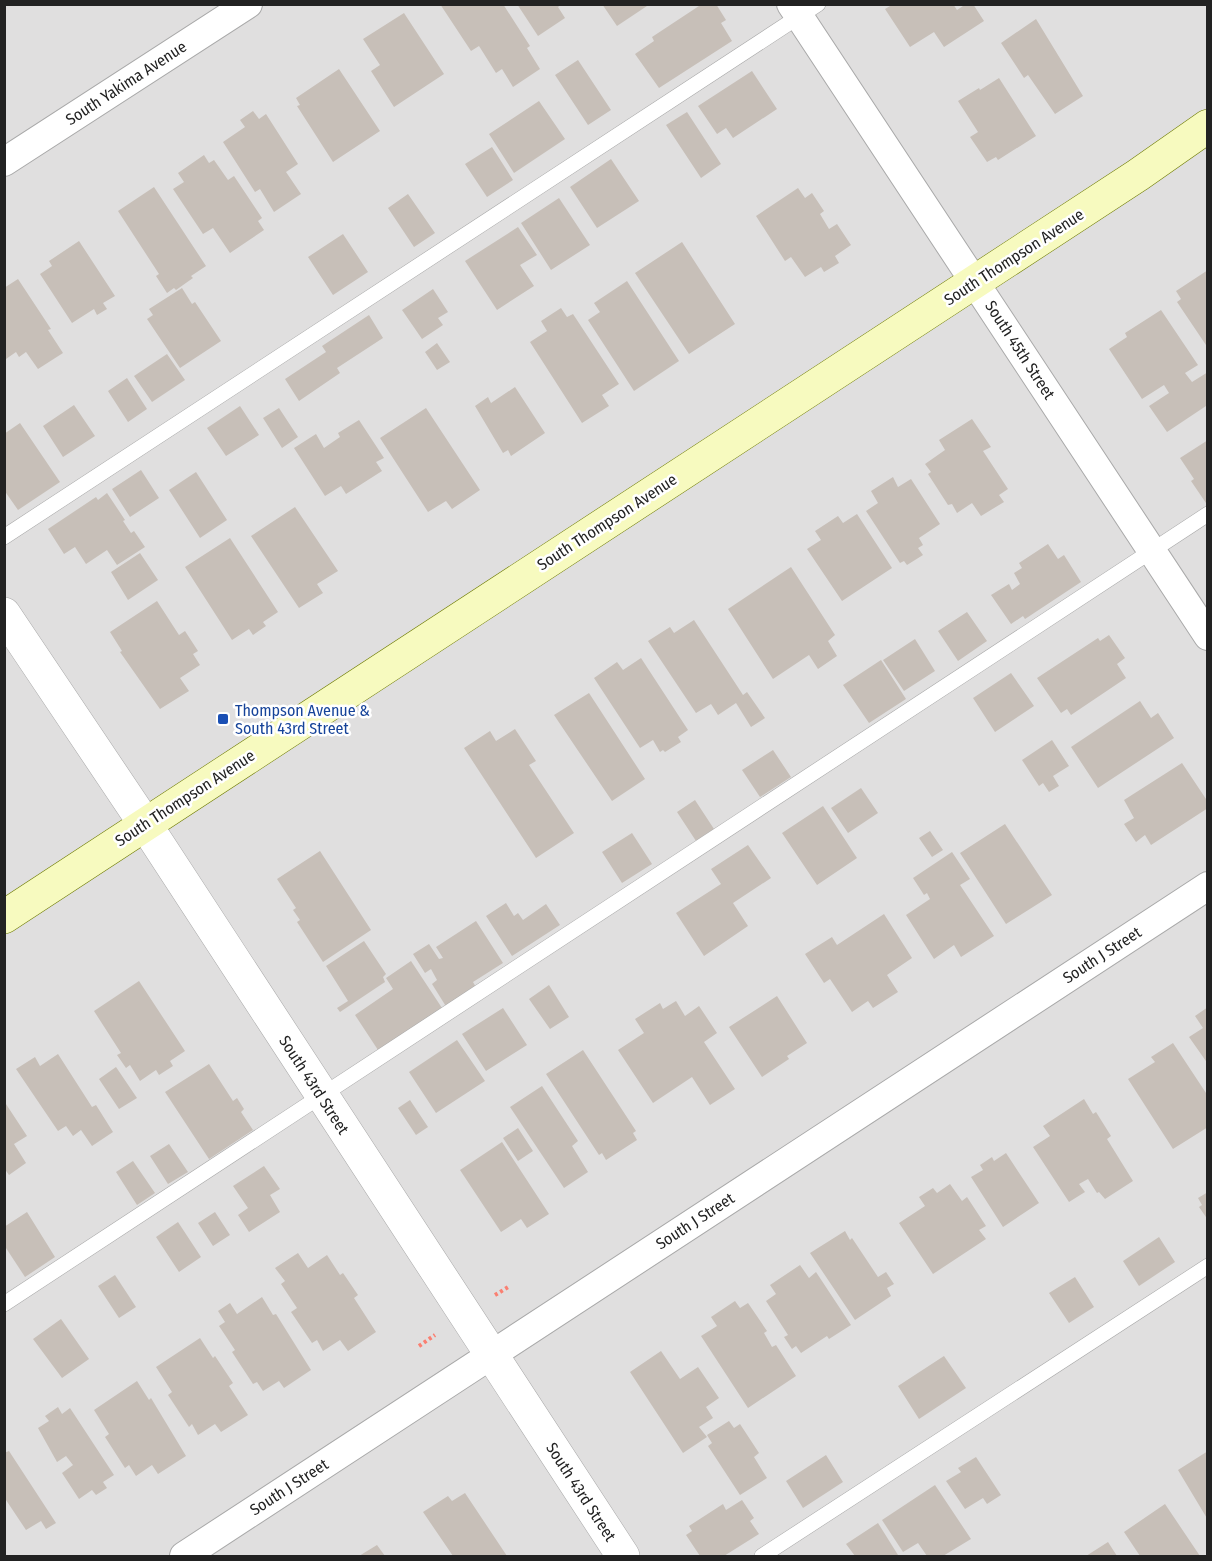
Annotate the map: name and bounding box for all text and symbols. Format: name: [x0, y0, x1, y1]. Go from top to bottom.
street label: South Yakima Avenue: [62, 37, 190, 129]
street label: South Thompson Avenue: [941, 205, 1087, 309]
street label: South 45th Street: [981, 297, 1059, 404]
street label: South Thompson Avenue: [534, 470, 680, 574]
place label: Thompson Avenue & South 43rd Street: [235, 701, 370, 738]
marker: Thompson Avenue & South 43rd Street: [216, 712, 230, 726]
street label: South Thompson Avenue: [112, 746, 258, 850]
street label: South J Street: [1059, 922, 1145, 987]
street label: South 43rd Street: [275, 1032, 353, 1138]
street label: South J Street: [652, 1188, 738, 1253]
street label: South 43rd Street: [542, 1439, 620, 1545]
street label: South J Street: [246, 1454, 332, 1519]

